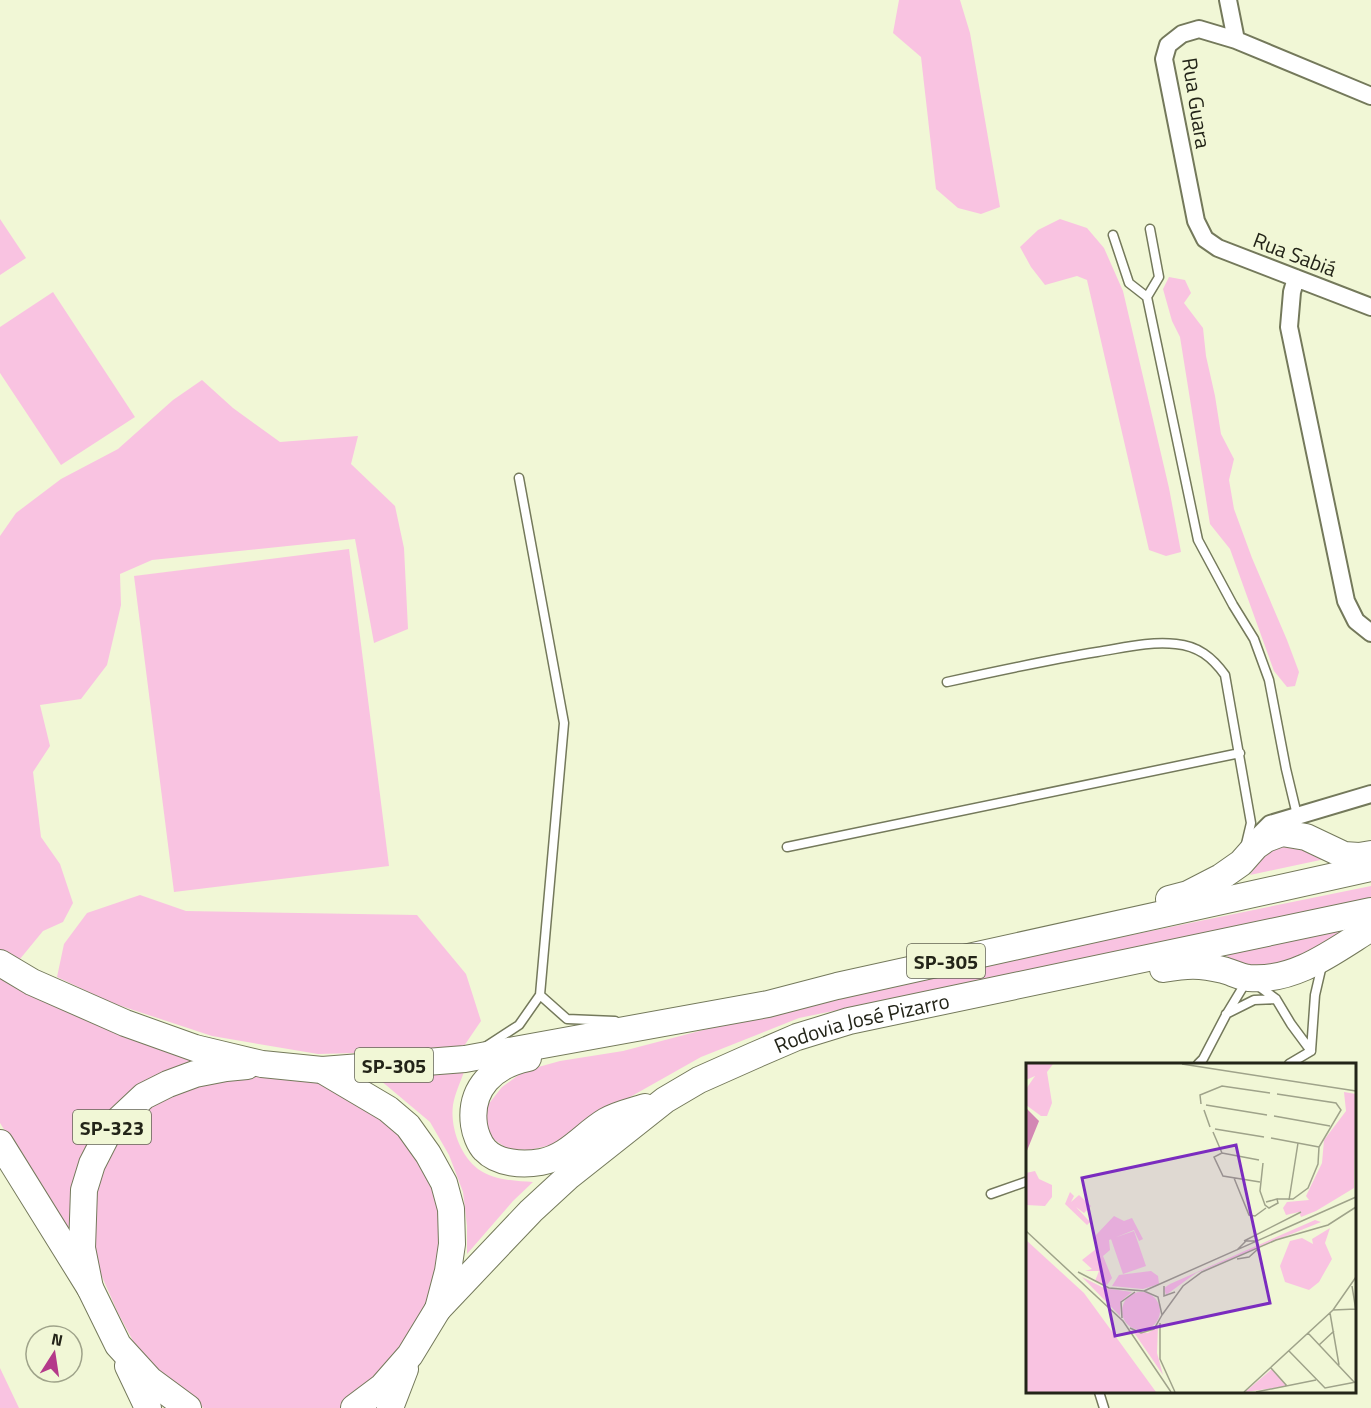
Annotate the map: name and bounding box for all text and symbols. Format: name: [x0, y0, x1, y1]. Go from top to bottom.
street label: Rua Guara: [1174, 55, 1220, 151]
street label: Rua Sabiá: [1249, 223, 1342, 285]
road number: SP-305: [907, 944, 985, 978]
street label: Rodovia José Pizarro: [769, 984, 952, 1061]
road number: SP-305: [355, 1048, 433, 1082]
inset map: [1026, 1063, 1356, 1393]
road number: SP-323: [73, 1110, 151, 1144]
north arrow: [24, 1324, 84, 1384]
text: N: [49, 1326, 65, 1352]

